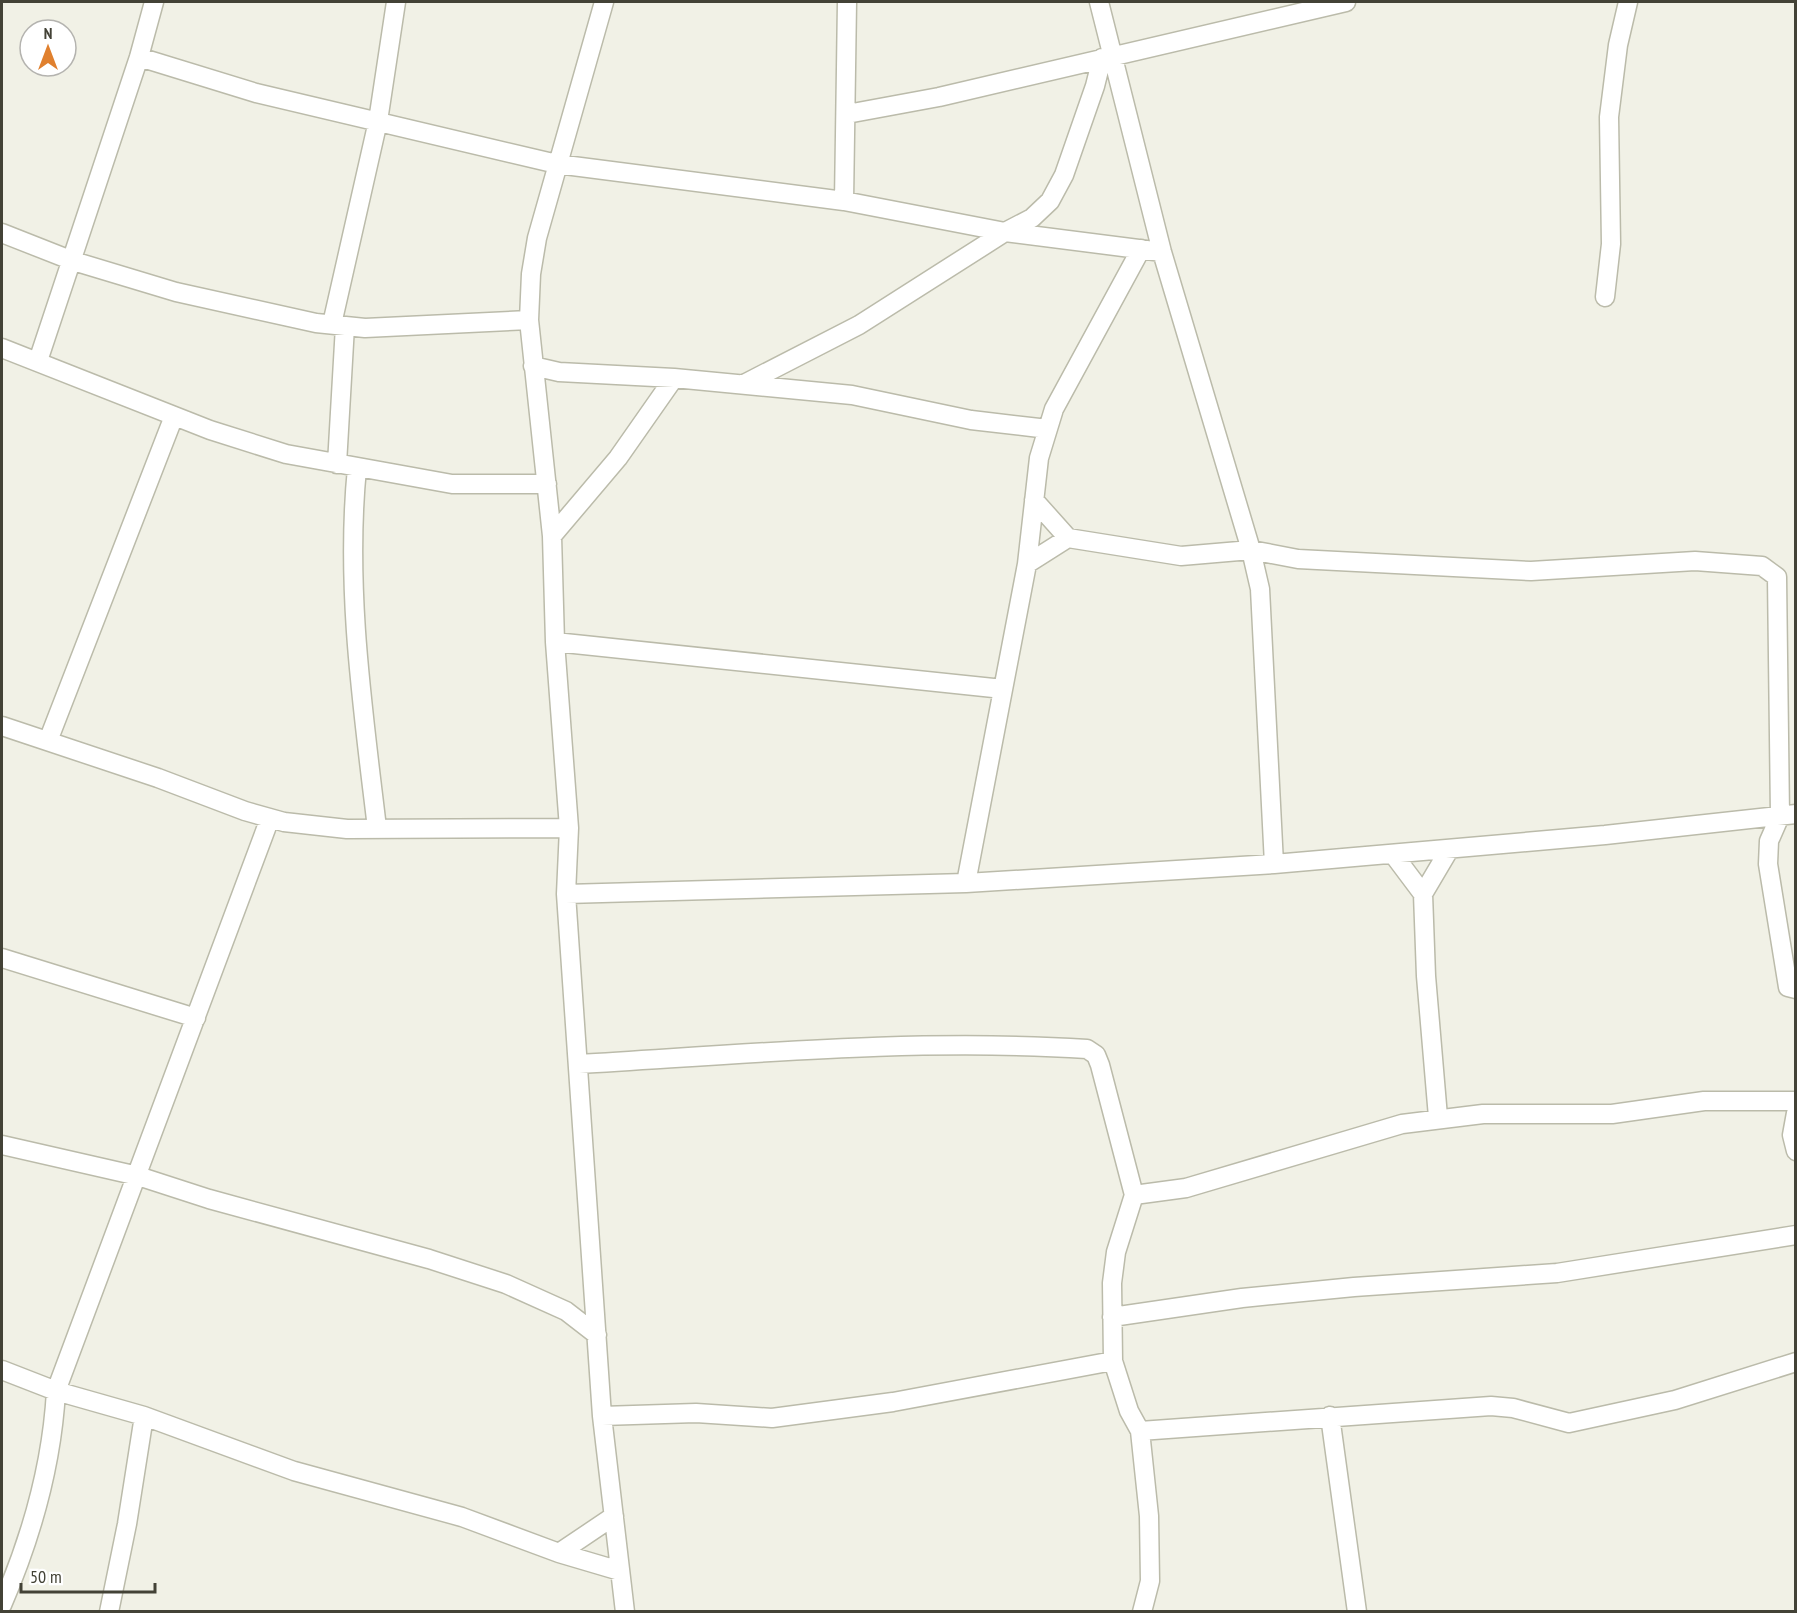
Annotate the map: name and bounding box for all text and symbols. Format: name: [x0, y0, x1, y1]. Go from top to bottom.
north arrow: [18, 18, 78, 78]
text: N: [44, 23, 52, 43]
scale bar: [21, 1556, 154, 1594]
text: 50 m: [30, 1565, 62, 1588]

